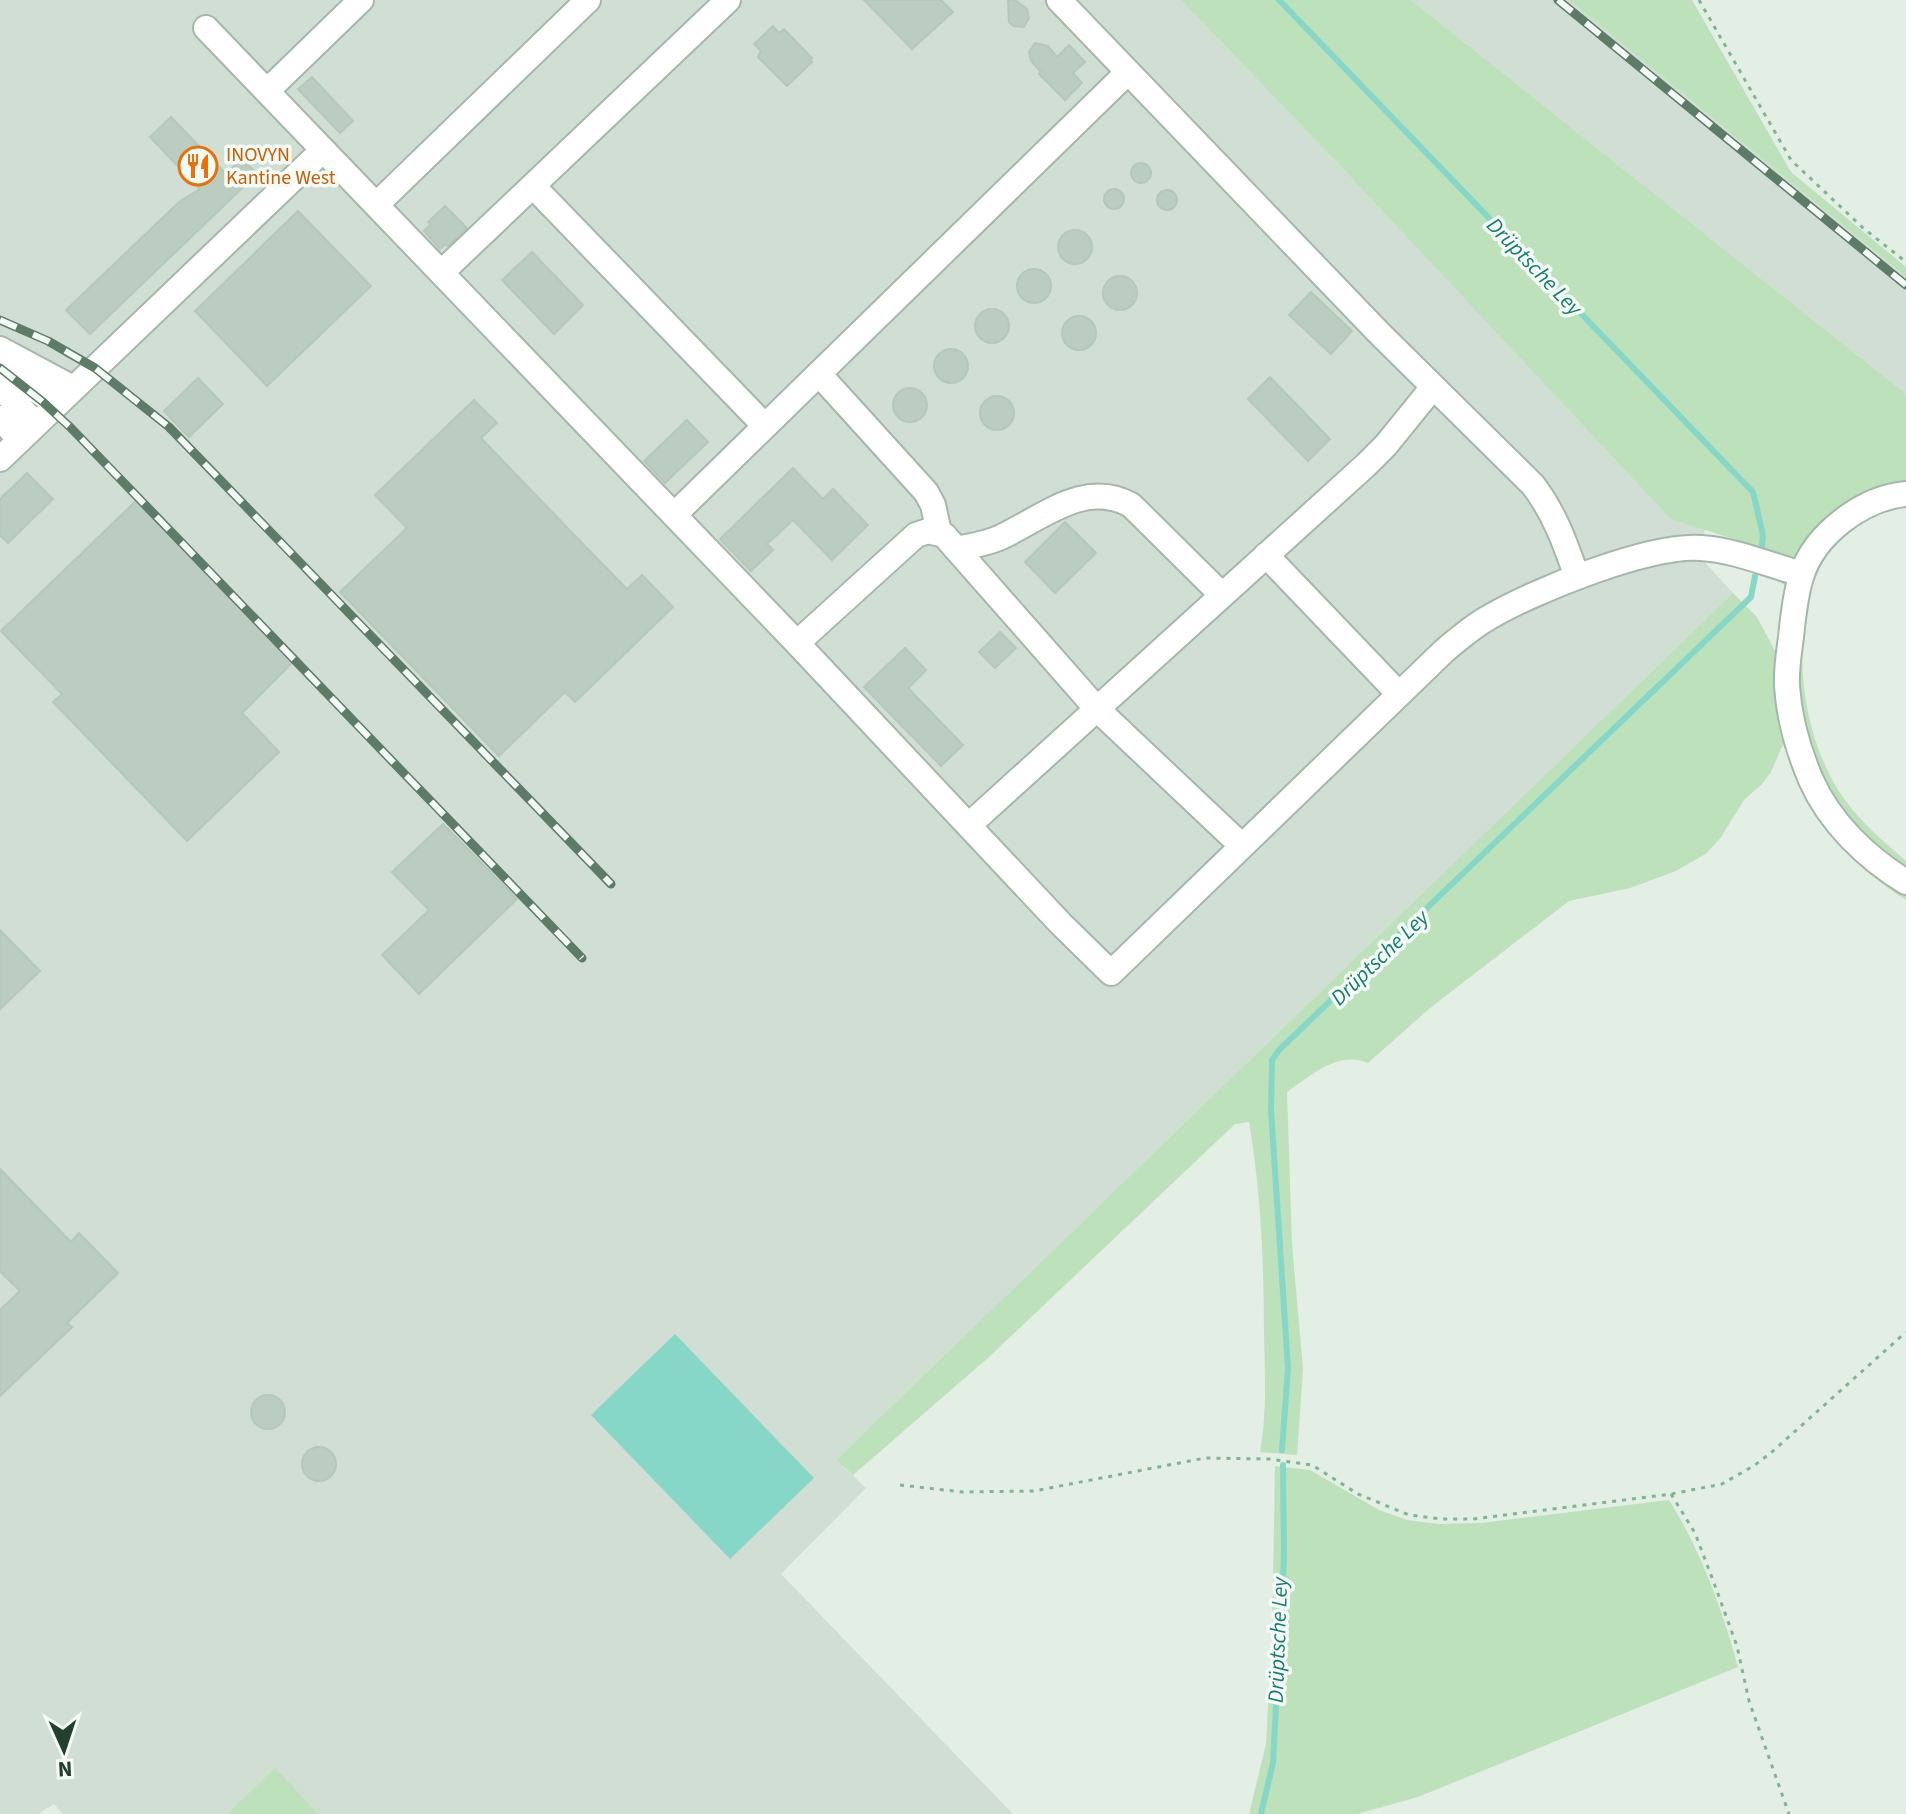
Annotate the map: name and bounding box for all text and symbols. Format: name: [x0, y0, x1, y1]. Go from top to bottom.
place label: INOVYN Kantine West: [226, 141, 336, 192]
restaurant icon: INOVYN Kantine West: [177, 145, 219, 187]
water label: Drüptsche Ley: [1479, 210, 1590, 324]
water label: Drüptsche Ley: [1323, 902, 1437, 1013]
water label: Drüptsche Ley: [1260, 1575, 1296, 1703]
north arrow: [24, 1710, 104, 1790]
text: N: [57, 1753, 73, 1785]

